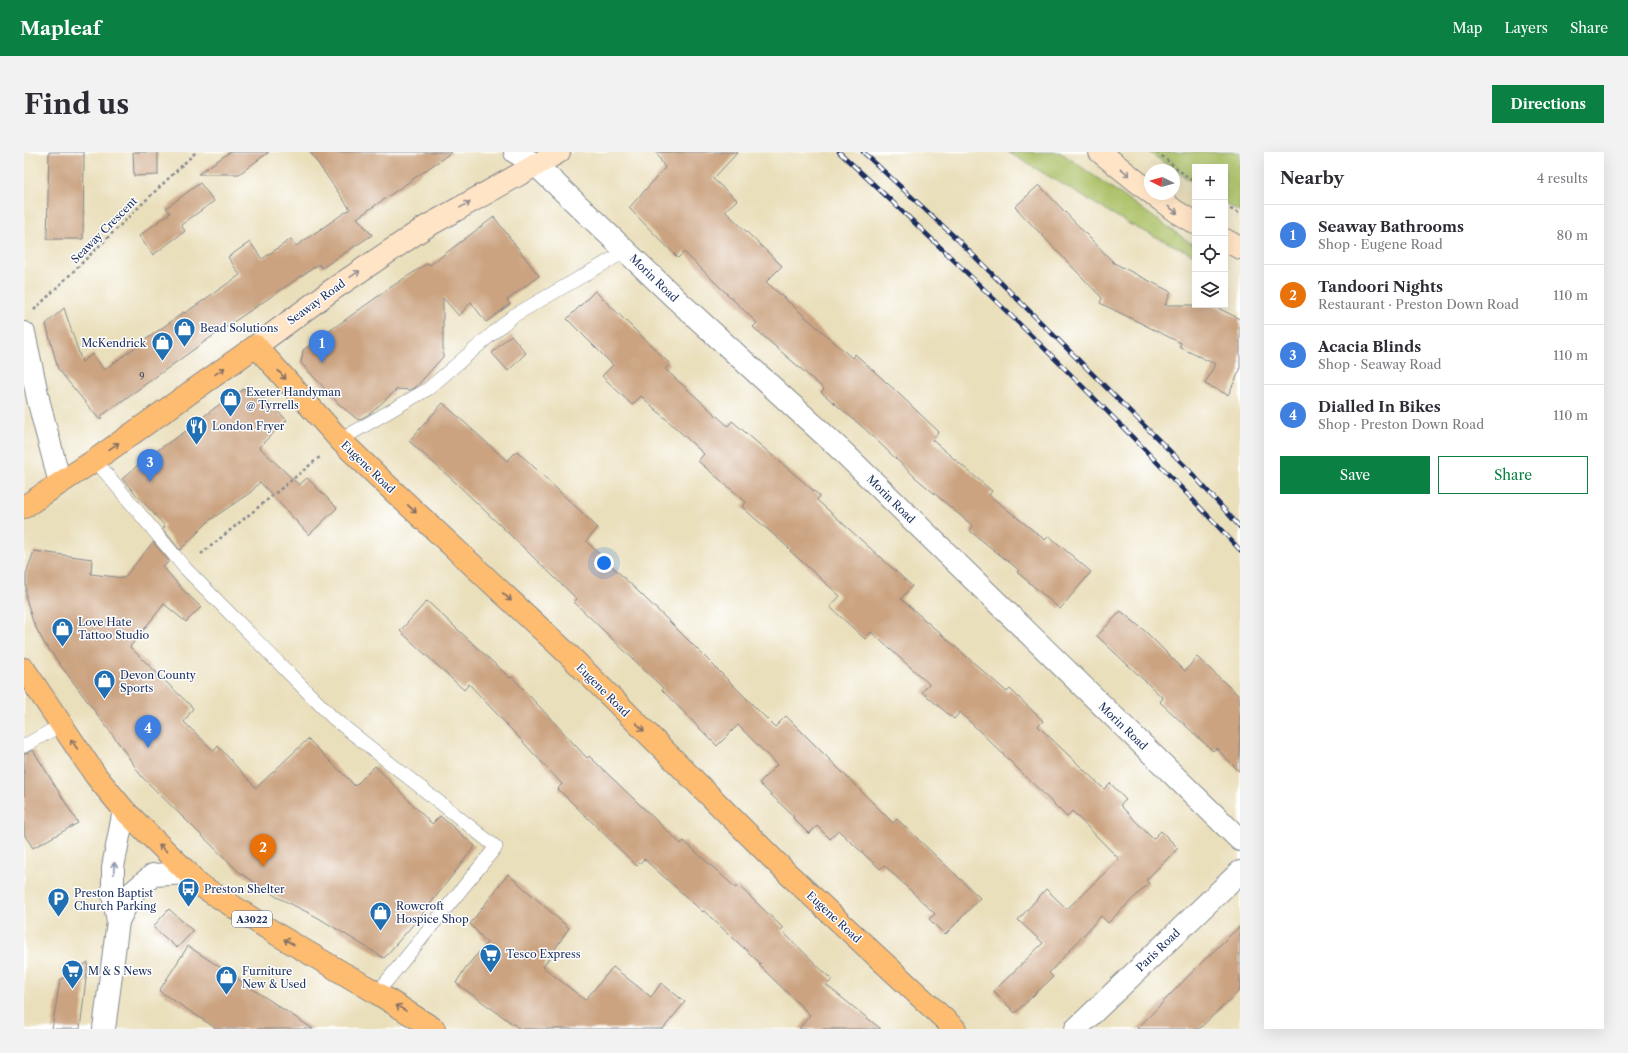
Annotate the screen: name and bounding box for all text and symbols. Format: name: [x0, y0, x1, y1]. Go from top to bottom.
text: Mapleaf: [20, 17, 101, 40]
text: Map: [1452, 19, 1482, 37]
text: Layers: [1504, 19, 1548, 37]
text: Share: [1570, 19, 1608, 37]
button: Directions: [1492, 85, 1604, 123]
text: Find us: [24, 87, 129, 121]
north arrow: [1144, 164, 1180, 200]
map controls: [1192, 164, 1228, 308]
button: +: [1192, 164, 1228, 200]
one-way arrow: [1120, 168, 1131, 176]
text: Nearby: [1280, 168, 1344, 188]
text: 4 results: [1537, 170, 1588, 186]
street label: Seaway Crescent: [68, 194, 140, 266]
one-way arrow: [459, 200, 471, 208]
button: −: [1192, 200, 1228, 236]
one-way arrow: [1167, 206, 1178, 214]
text: Seaway Bathrooms: [1318, 217, 1464, 236]
text: 1: [1290, 227, 1296, 243]
text: 80 m: [1556, 227, 1588, 243]
button: locate: [1192, 236, 1228, 272]
text: Shop · Eugene Road: [1318, 236, 1443, 252]
street label: Morin Road: [627, 251, 682, 305]
one-way arrow: [350, 270, 361, 278]
button: layers: [1192, 272, 1228, 308]
street label: Seaway Road: [284, 276, 348, 328]
text: Tandoori Nights: [1318, 277, 1443, 296]
text: 2: [1289, 287, 1297, 303]
text: 110 m: [1553, 287, 1588, 303]
text: Restaurant · Preston Down Road: [1318, 296, 1519, 312]
shop icon: Bead Solutions: [171, 315, 197, 348]
place label: Bead Solutions: [200, 321, 279, 335]
shop icon: McKendrick: [149, 330, 175, 363]
pin: 1: [309, 330, 335, 363]
place label: McKendrick: [81, 336, 147, 350]
text: Acacia Blinds: [1318, 337, 1421, 356]
text: 3: [1289, 347, 1297, 363]
text: 110 m: [1553, 347, 1588, 363]
text: Shop · Seaway Road: [1318, 356, 1441, 372]
one-way arrow: [215, 367, 226, 375]
house number: 9: [139, 370, 145, 381]
one-way arrow: [277, 370, 286, 380]
shop icon: Exeter Handyman @ Tyrrells: [217, 385, 243, 418]
place label: Exeter Handyman @ Tyrrells: [246, 385, 341, 412]
text: Dialled In Bikes: [1318, 397, 1441, 416]
text: 4: [1289, 407, 1297, 423]
text: 110 m: [1553, 407, 1588, 423]
restaurant icon: London Fryer: [183, 413, 209, 446]
text: Shop · Preston Down Road: [1318, 416, 1484, 432]
place label: London Fryer: [212, 419, 285, 433]
street label: Eugene Road: [338, 438, 398, 496]
one-way arrow: [108, 442, 119, 450]
pin: 3: [137, 449, 163, 482]
button: Save: [1280, 456, 1430, 494]
button: Share: [1438, 456, 1588, 494]
street label: Morin Road: [864, 472, 918, 526]
one-way arrow: [406, 504, 416, 513]
your location: [594, 553, 614, 573]
one-way arrow: [502, 593, 512, 602]
shop icon: Love Hate Tattoo Studio: [50, 615, 76, 648]
place label: Love Hate Tattoo Studio: [78, 615, 149, 642]
street label: Eugene Road: [573, 660, 633, 720]
shop icon: Devon County Sports: [91, 668, 117, 701]
place label: Devon County Sports: [120, 668, 197, 695]
street label: Morin Road: [1096, 699, 1151, 753]
pin: 4: [135, 715, 161, 748]
one-way arrow: [635, 722, 645, 732]
one-way arrow: [70, 739, 78, 750]
pin: 2: [250, 834, 276, 867]
one-way arrow: [158, 843, 168, 853]
one-way arrow: [110, 862, 117, 875]
bus stop icon: Preston Shelter: [175, 876, 201, 909]
place label: Preston Shelter: [204, 882, 285, 896]
parking icon: Preston Baptist Church Parking: [46, 886, 72, 919]
place label: Preston Baptist Church Parking: [74, 886, 156, 913]
street label: Eugene Road: [804, 888, 864, 946]
shop icon: Rowcroft Hospice Shop: [368, 899, 394, 932]
place label: Rowcroft Hospice Shop: [396, 899, 469, 926]
road number: A3022: [232, 911, 272, 927]
street label: Paris Road: [1133, 925, 1183, 974]
one-way arrow: [284, 938, 295, 946]
supermarket icon: Tesco Express: [477, 941, 503, 974]
place label: Tesco Express: [506, 947, 581, 961]
supermarket icon: M & S News: [59, 958, 85, 991]
place label: M & S News: [88, 964, 152, 978]
shop icon: Furniture New & Used: [214, 964, 240, 997]
place label: Furniture New & Used: [242, 964, 306, 991]
one-way arrow: [395, 1003, 407, 1011]

